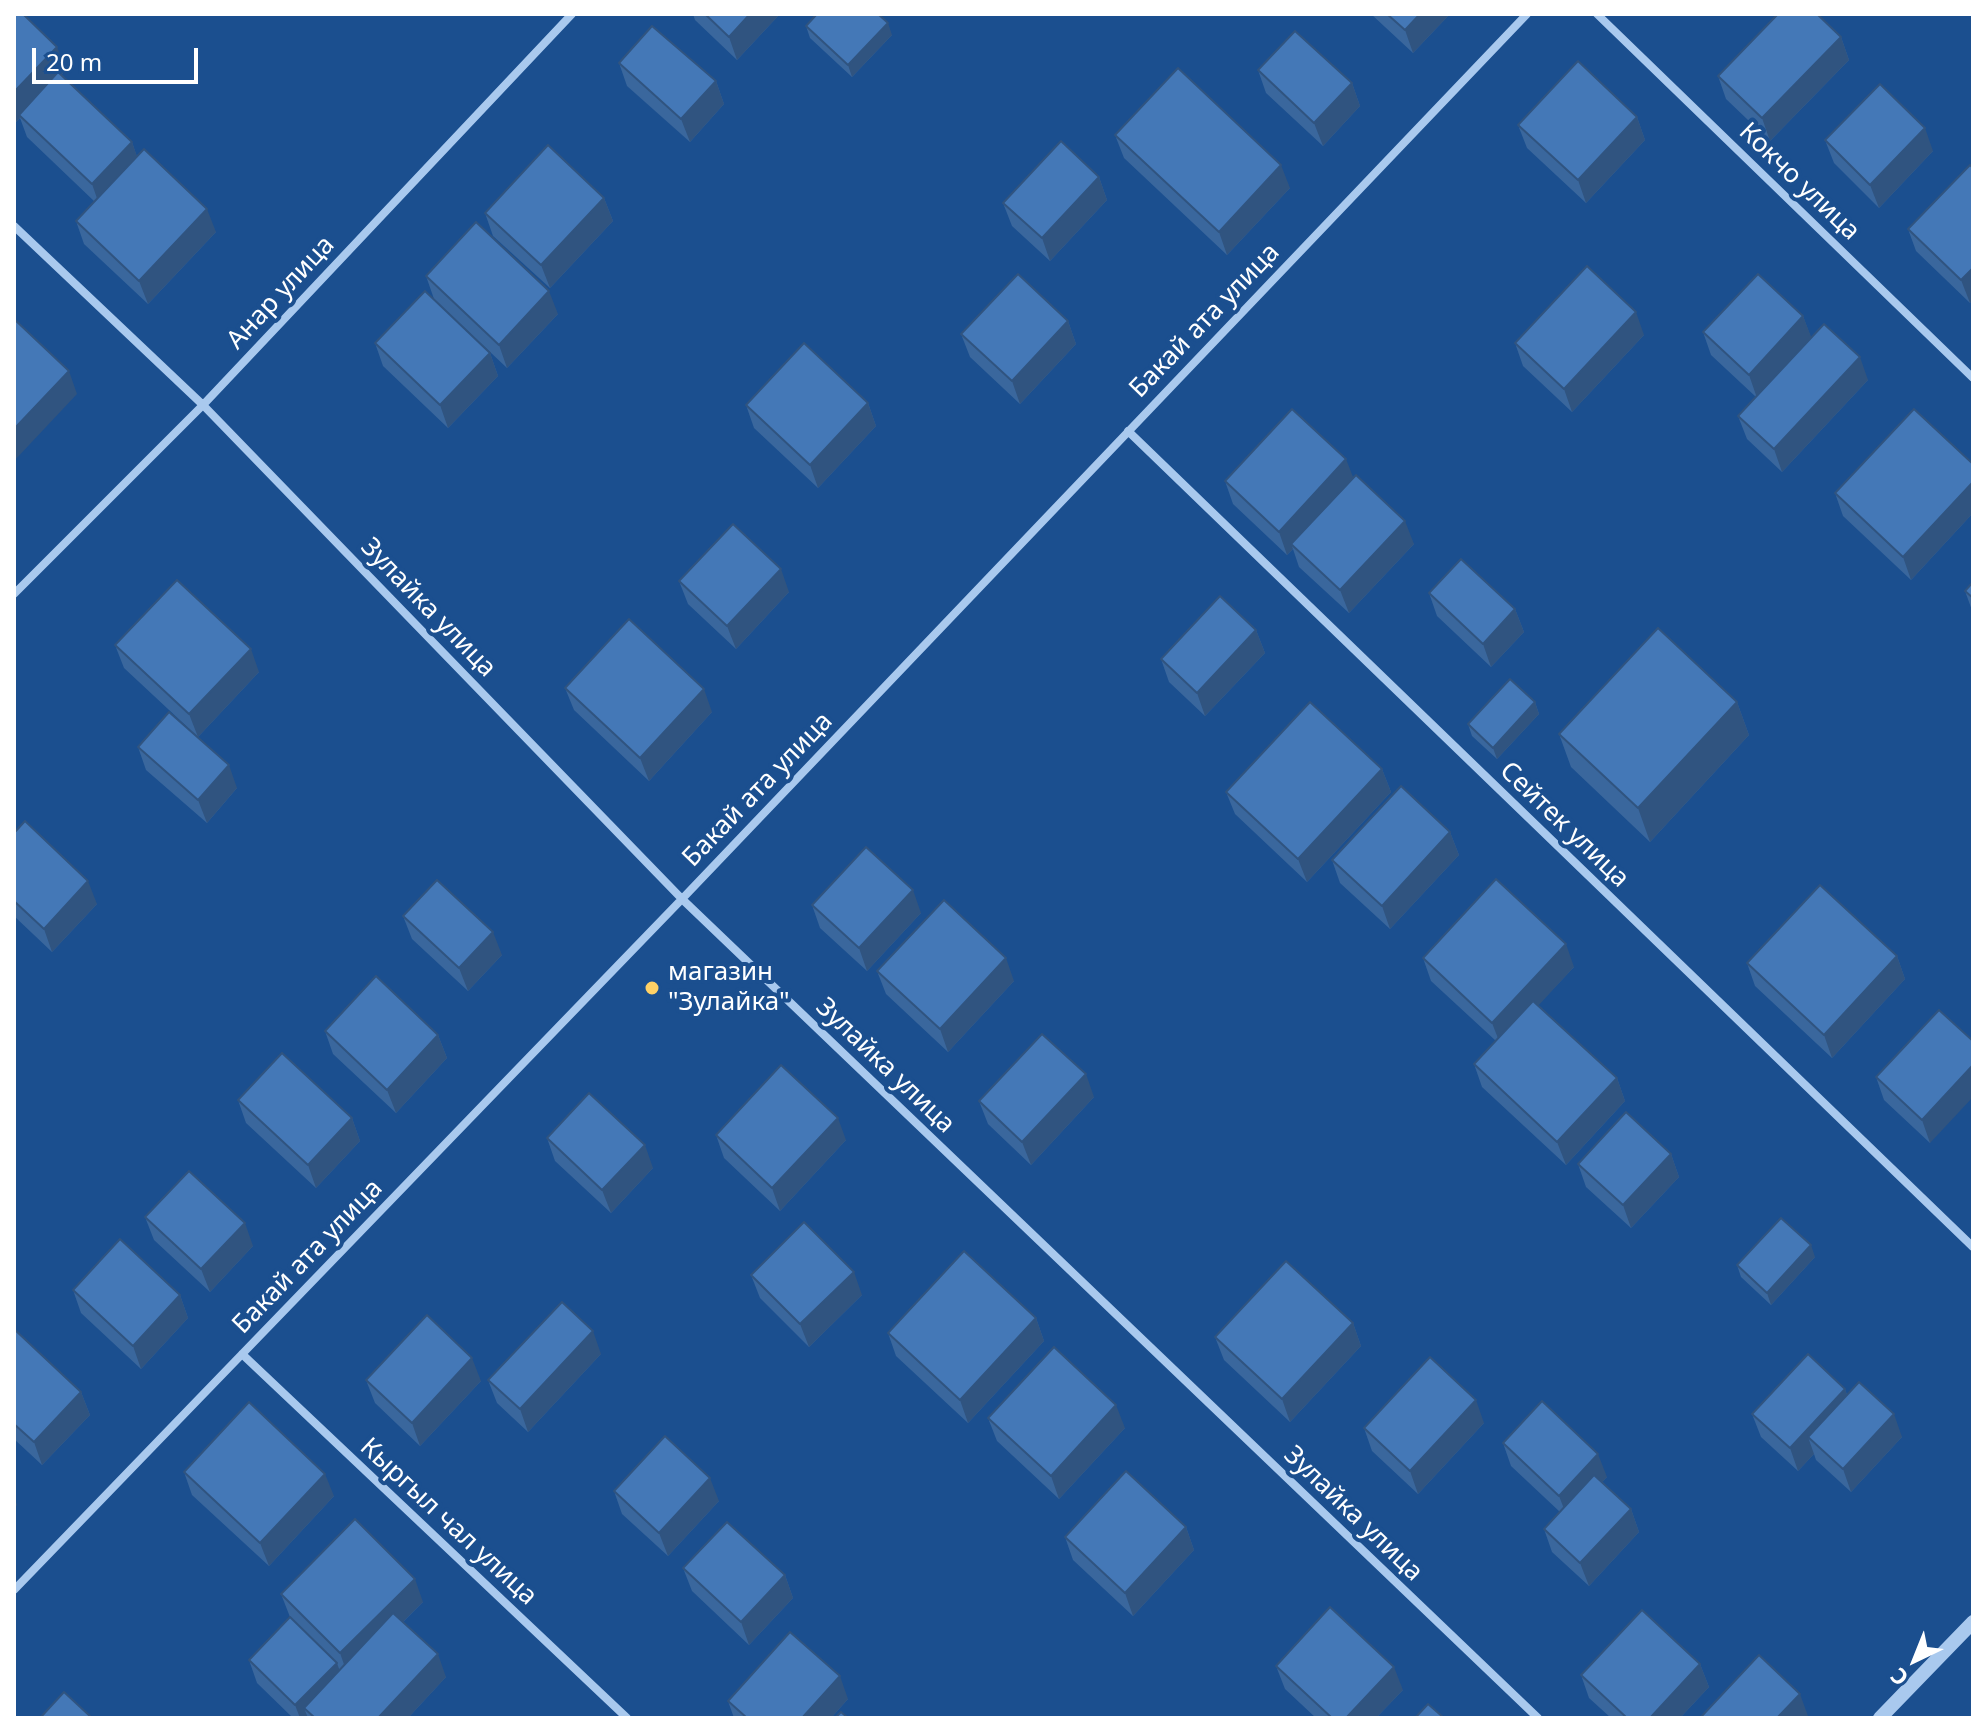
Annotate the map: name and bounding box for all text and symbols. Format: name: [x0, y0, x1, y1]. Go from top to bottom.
scale bar: [36, 32, 202, 82]
text: 20 m: [46, 45, 102, 78]
street label: Кокчо улица: [1732, 117, 1866, 247]
street label: Анар улица: [221, 230, 341, 356]
street label: Бакай ата улица: [1124, 237, 1286, 405]
street label: Зулайка улица: [354, 532, 502, 684]
street label: Бакай ата улица: [677, 706, 839, 874]
street label: Сейтек улица: [1493, 756, 1635, 894]
place label: магазин "Зулайка": [668, 957, 789, 1018]
marker: магазин "Зулайка": [643, 979, 661, 997]
street label: Зулайка улица: [809, 992, 961, 1140]
street label: Бакай ата улица: [227, 1173, 389, 1341]
street label: Кыргыл чал улица: [353, 1432, 543, 1612]
street label: Зулайка улица: [1277, 1440, 1429, 1588]
north arrow: [1875, 1620, 1955, 1700]
text: С: [1883, 1662, 1914, 1693]

